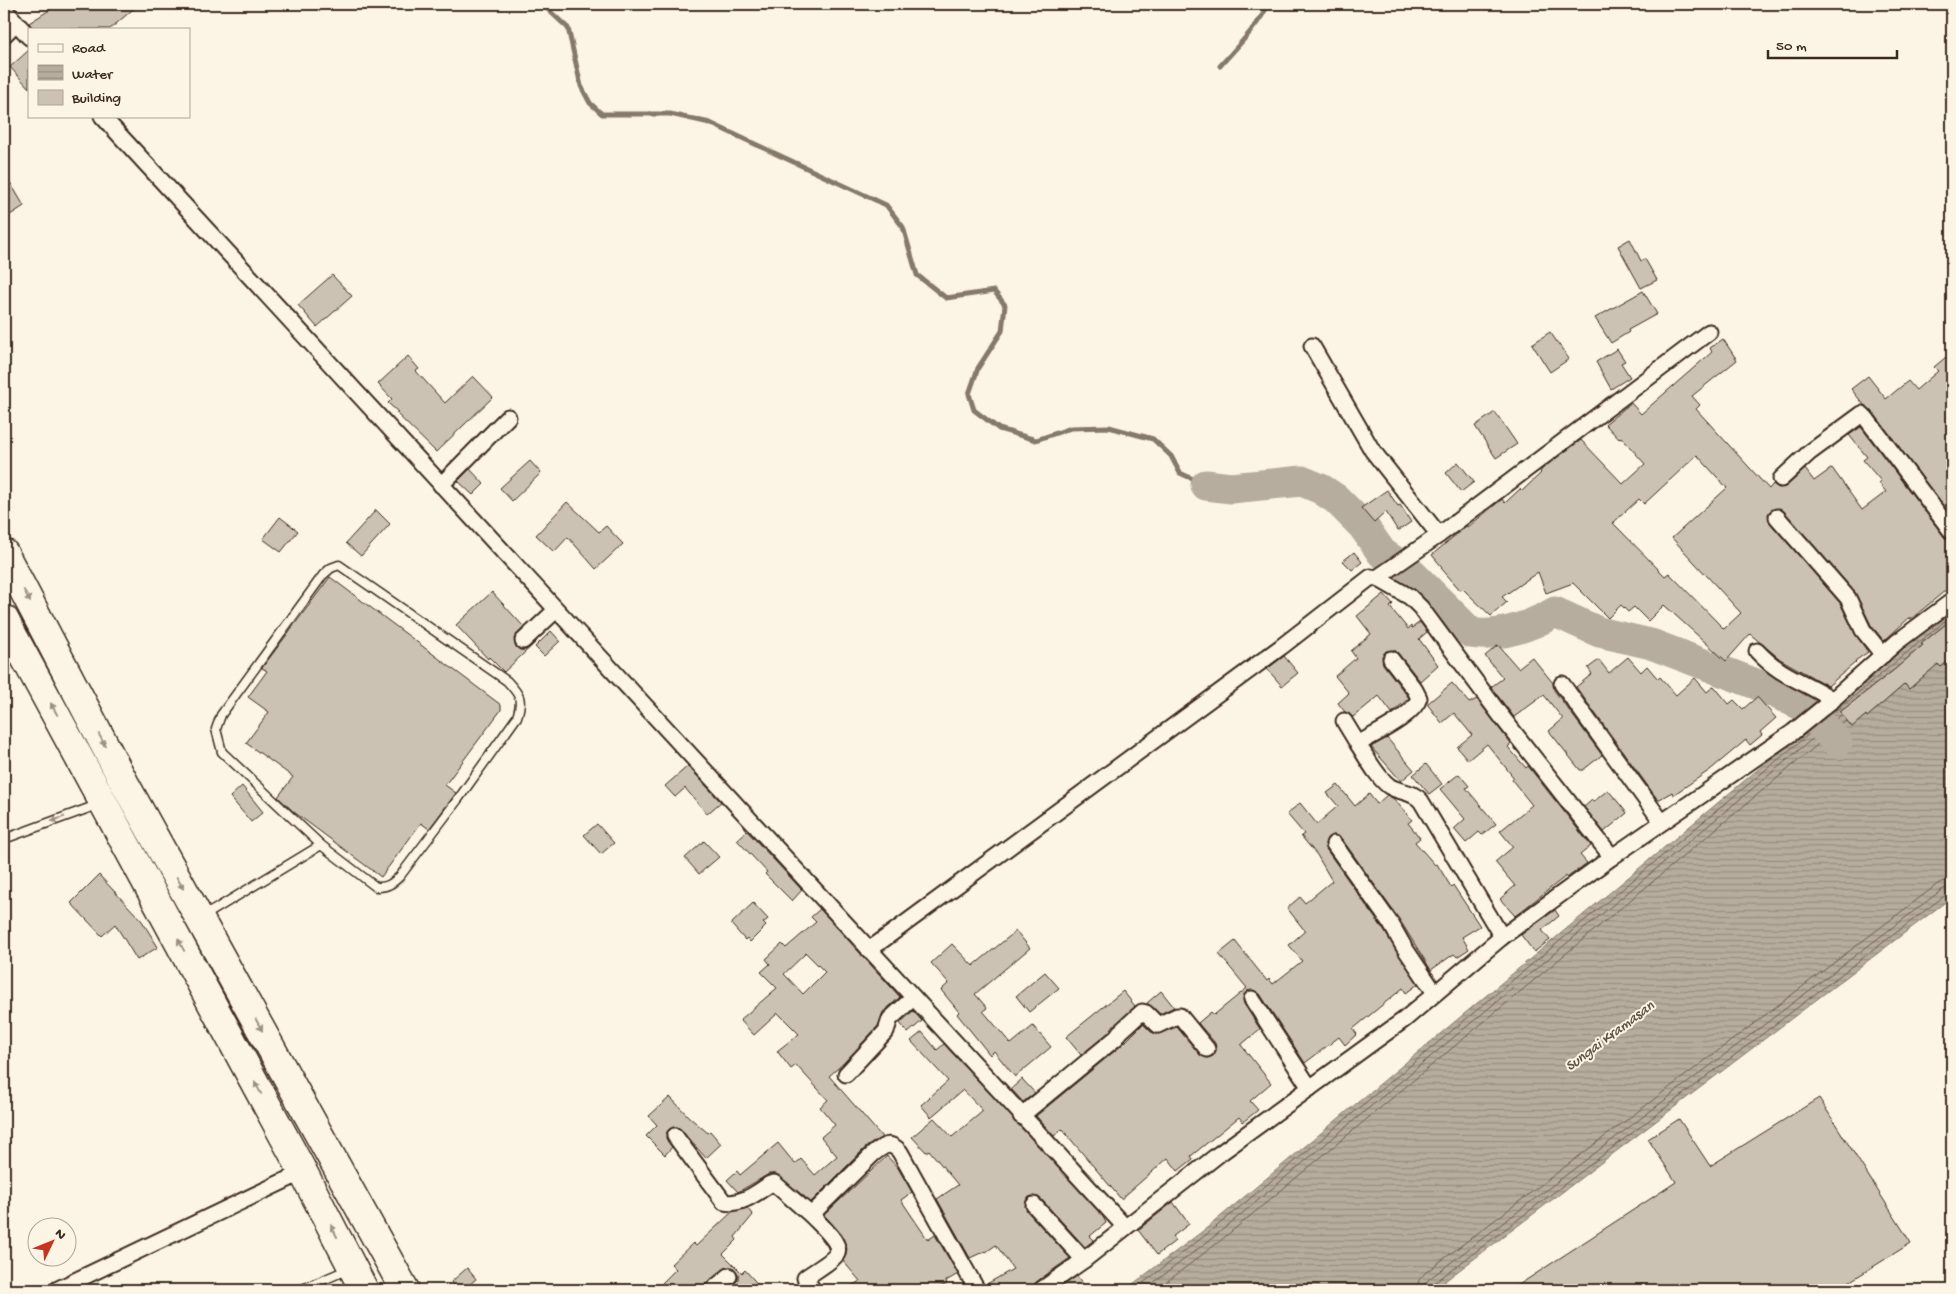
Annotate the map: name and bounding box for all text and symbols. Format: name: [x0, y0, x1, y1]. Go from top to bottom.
legend: [28, 28, 190, 118]
scale bar: [1768, 28, 1897, 60]
text: 50 m: [1776, 38, 1807, 56]
text: Road: [72, 40, 106, 58]
text: Water: [72, 66, 114, 84]
text: Building: [71, 90, 121, 108]
one-way arrow: [22, 590, 31, 603]
one-way arrow: [49, 702, 58, 716]
one-way arrow: [98, 733, 107, 747]
one-way arrow: [51, 816, 66, 823]
one-way arrow: [176, 875, 184, 890]
one-way arrow: [176, 938, 185, 951]
water label: Sungai Kramasan: [1562, 997, 1659, 1076]
one-way arrow: [254, 1018, 263, 1032]
one-way arrow: [253, 1081, 262, 1094]
north arrow: [28, 1216, 78, 1266]
one-way arrow: [330, 1224, 338, 1238]
text: N: [50, 1226, 69, 1244]

